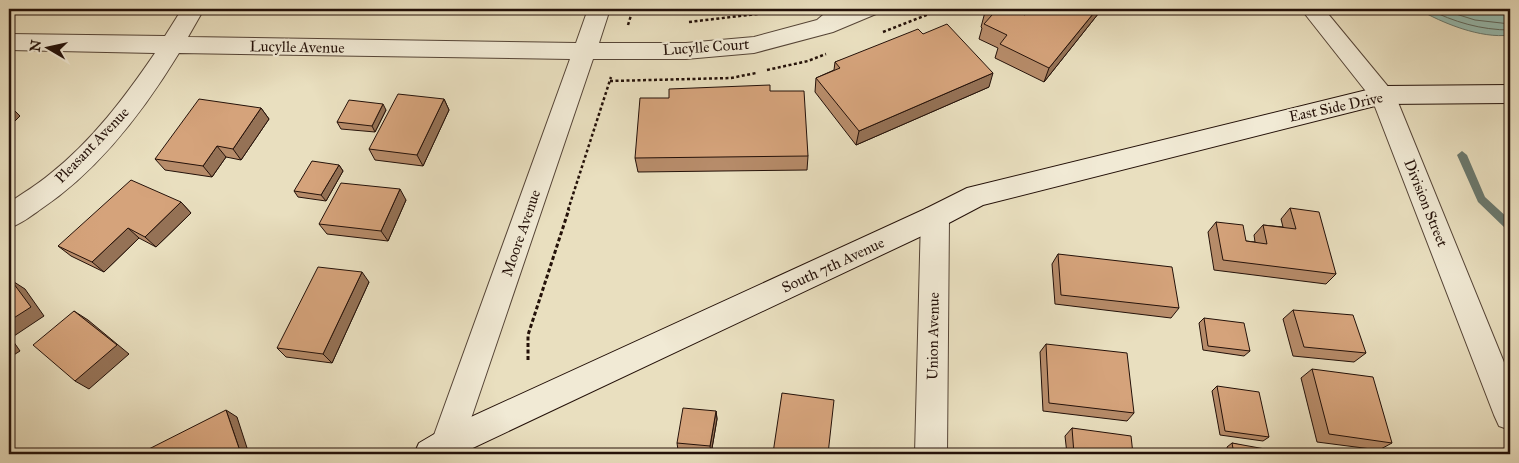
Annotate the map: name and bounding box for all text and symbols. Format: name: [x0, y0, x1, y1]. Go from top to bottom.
north arrow: [22, 22, 72, 72]
street label: Lucylle Court: [662, 35, 751, 59]
street label: Lucylle Avenue: [249, 37, 345, 57]
text: N: [26, 39, 45, 53]
street label: East Side Drive: [1287, 88, 1385, 126]
street label: Pleasant Avenue: [51, 103, 133, 187]
street label: Division Street: [1400, 157, 1452, 250]
street label: Moore Avenue: [498, 187, 544, 279]
street label: South 7th Avenue: [779, 233, 887, 297]
street label: Union Avenue: [923, 292, 943, 380]

